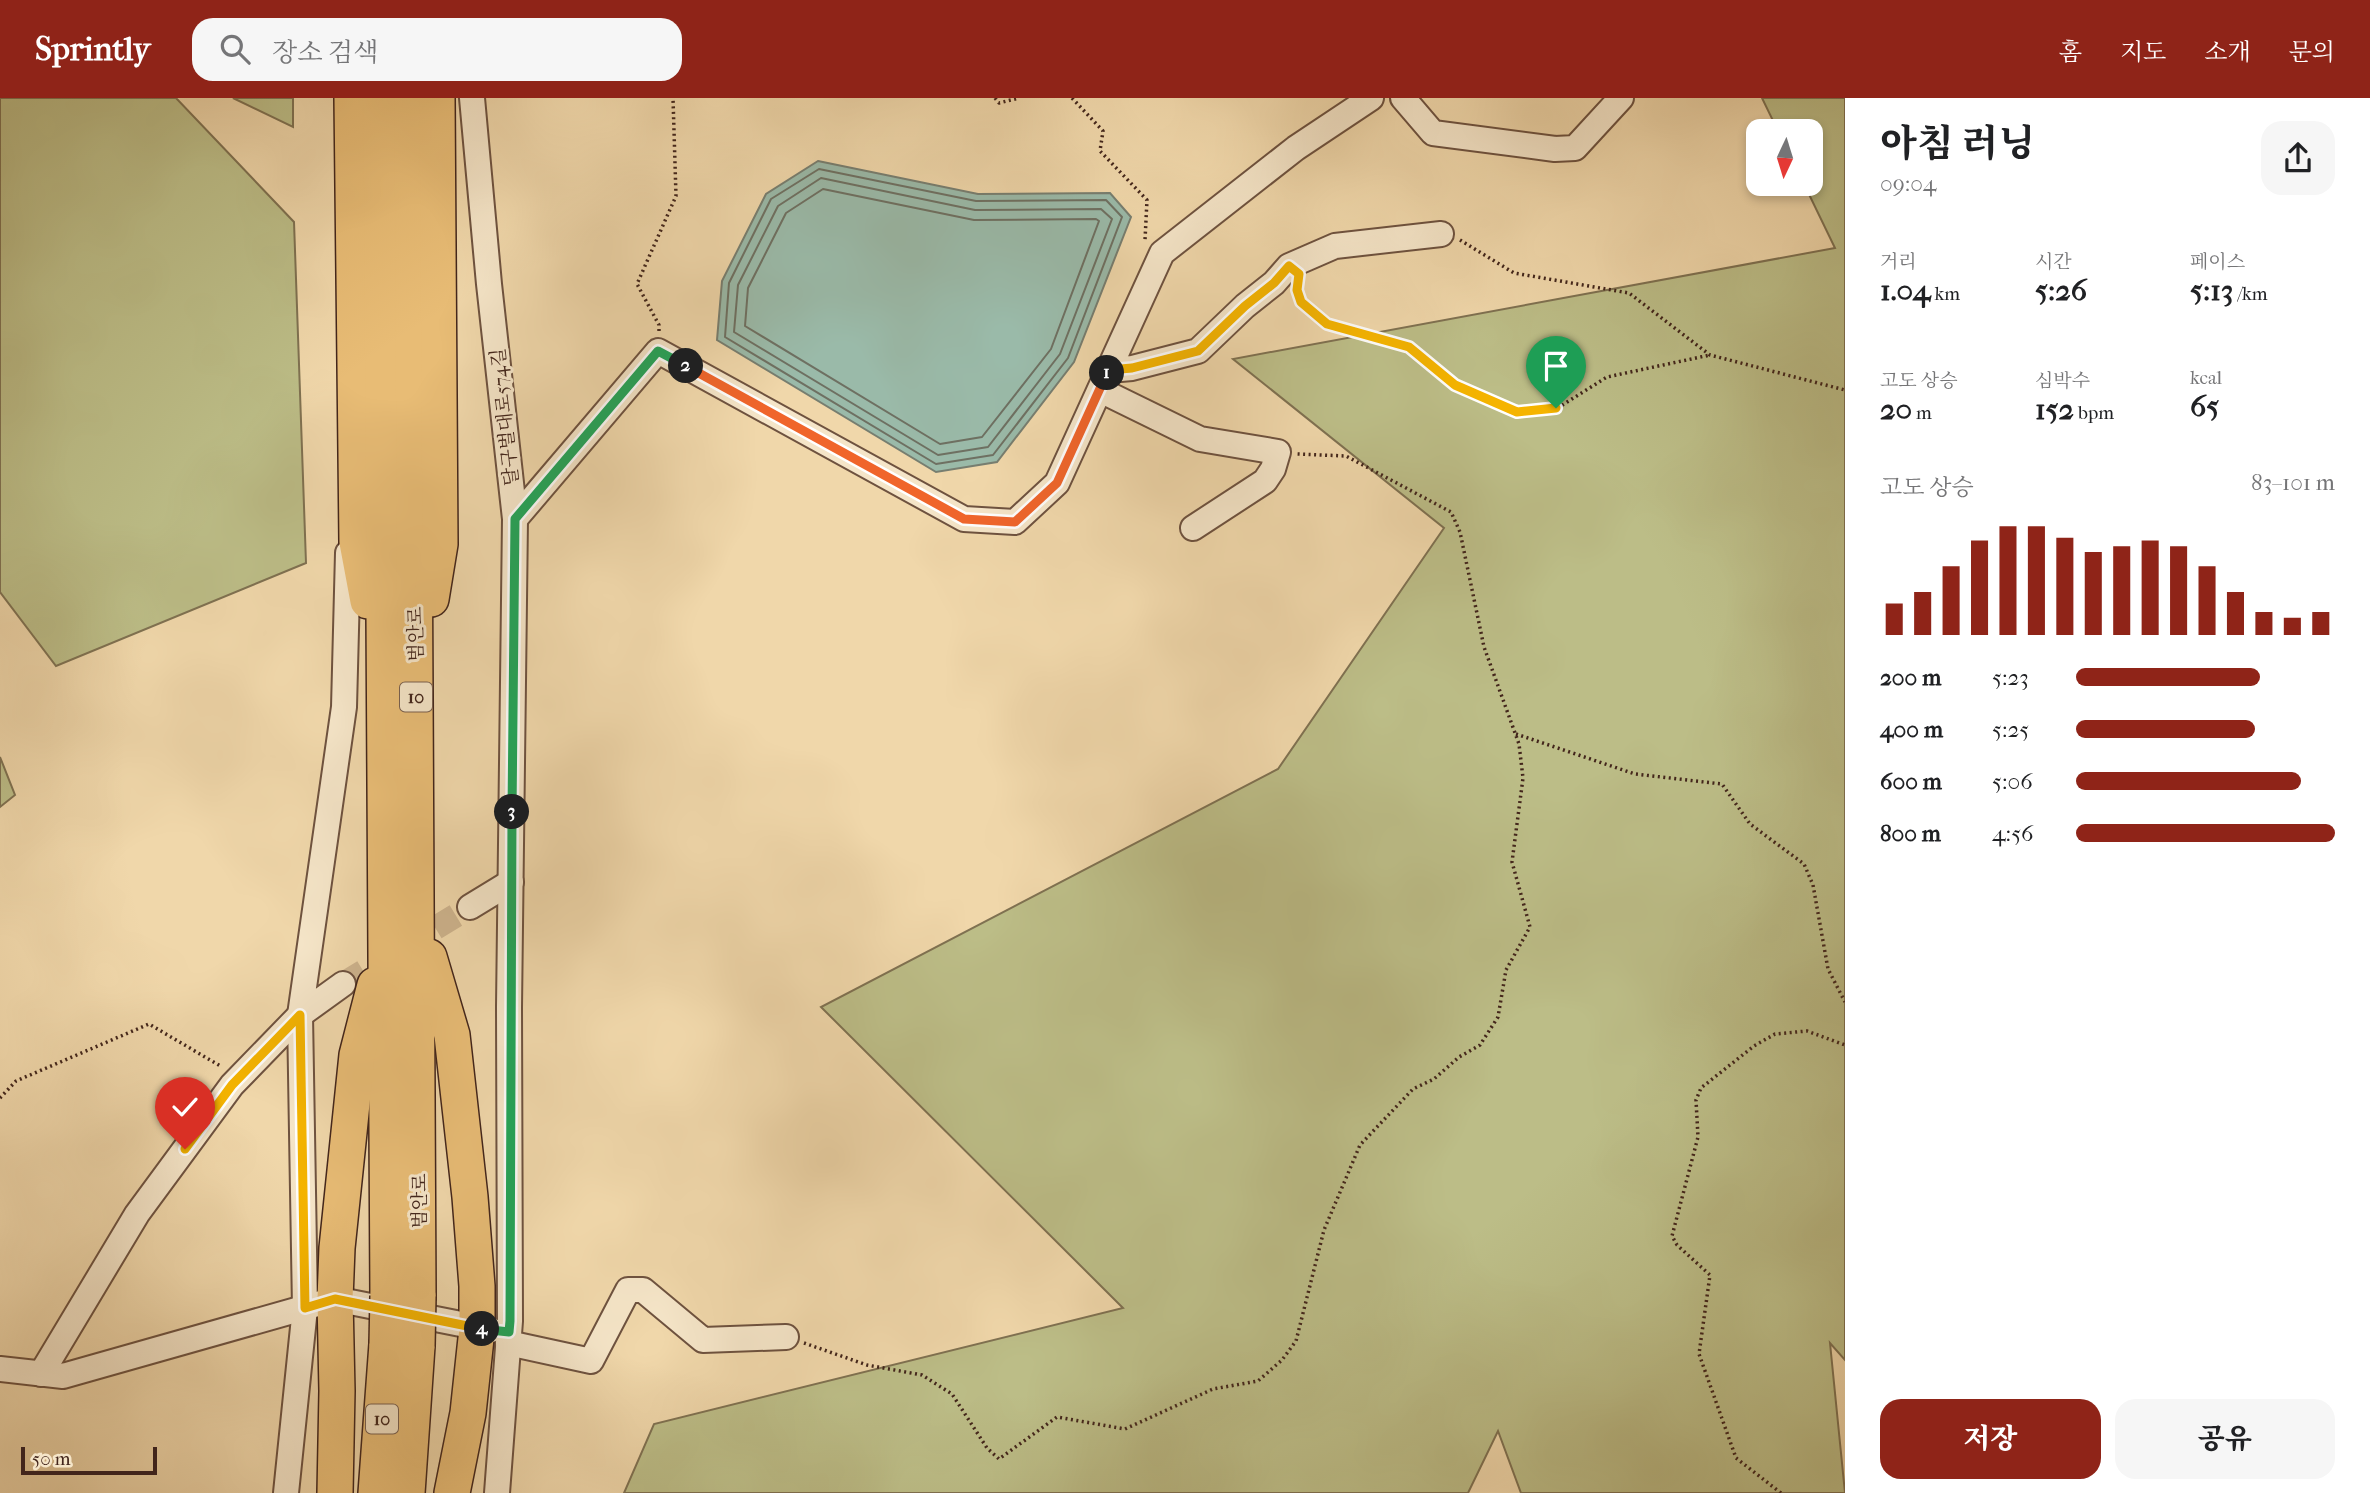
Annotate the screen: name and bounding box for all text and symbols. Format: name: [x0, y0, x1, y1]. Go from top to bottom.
search box: [192, 18, 682, 81]
text: Sprintly: [35, 30, 150, 69]
icon: search: [216, 30, 254, 68]
text: 장소 검색: [272, 37, 378, 68]
text: 홈: [2059, 38, 2082, 66]
text: 지도: [2120, 38, 2166, 66]
text: 소개: [2204, 38, 2251, 66]
text: 문의: [2289, 38, 2335, 66]
north arrow: [1746, 119, 1824, 196]
map controls: [1746, 119, 1823, 196]
text: 아침 러닝: [1880, 121, 2035, 166]
button: share: [2261, 121, 2335, 195]
text: 09:04: [1880, 170, 1936, 197]
text: 거리: [1880, 251, 1917, 273]
text: 시간: [2035, 251, 2072, 273]
text: 페이스: [2190, 251, 2245, 273]
text: 1.04: [1880, 273, 1930, 308]
text: 5:26: [2035, 273, 2087, 308]
text: 5:13: [2190, 273, 2233, 308]
text: km: [1930, 283, 1960, 305]
text: /km: [2233, 283, 2268, 305]
pin: [1526, 336, 1586, 408]
street label: 달구벌대로574길: [487, 347, 523, 487]
icon: arrive: [1537, 347, 1575, 385]
pin: 2: [668, 348, 704, 384]
text: 2: [681, 354, 690, 376]
pin: 1: [1090, 356, 1124, 390]
text: 1: [1103, 361, 1110, 383]
text: kcal: [2190, 367, 2222, 389]
text: 고도 상승: [1880, 370, 1958, 392]
text: 심박수: [2035, 370, 2090, 392]
text: 65: [2190, 389, 2219, 424]
text: 20: [1880, 392, 1912, 427]
text: 152: [2035, 392, 2074, 427]
text: m: [1912, 402, 1932, 424]
text: bpm: [2074, 402, 2114, 424]
text: 83–101 m: [2251, 469, 2335, 496]
text: 고도 상승: [1880, 474, 1974, 501]
street label: 범안로: [405, 606, 427, 662]
text: 200 m: [1880, 664, 1941, 691]
text: 5:23: [1992, 664, 2029, 691]
road number: 10: [400, 682, 432, 712]
text: 400 m: [1880, 716, 1943, 743]
text: 5:25: [1992, 716, 2029, 743]
text: 600 m: [1880, 768, 1942, 795]
text: 5:06: [1992, 768, 2033, 795]
pin: 3: [494, 794, 530, 830]
text: 3: [508, 800, 515, 822]
text: 800 m: [1880, 820, 1941, 847]
text: 4:56: [1992, 820, 2034, 847]
pin: [155, 1077, 215, 1149]
icon: check: [166, 1088, 204, 1126]
street label: 범안로: [409, 1173, 431, 1229]
pin: 4: [464, 1312, 500, 1346]
text: 4: [476, 1317, 487, 1339]
button: 저장: [1880, 1399, 2101, 1479]
button: 공유: [2115, 1399, 2335, 1479]
road number: 10: [366, 1404, 398, 1434]
scale bar: [21, 1444, 158, 1476]
text: 50 m: [32, 1448, 71, 1470]

